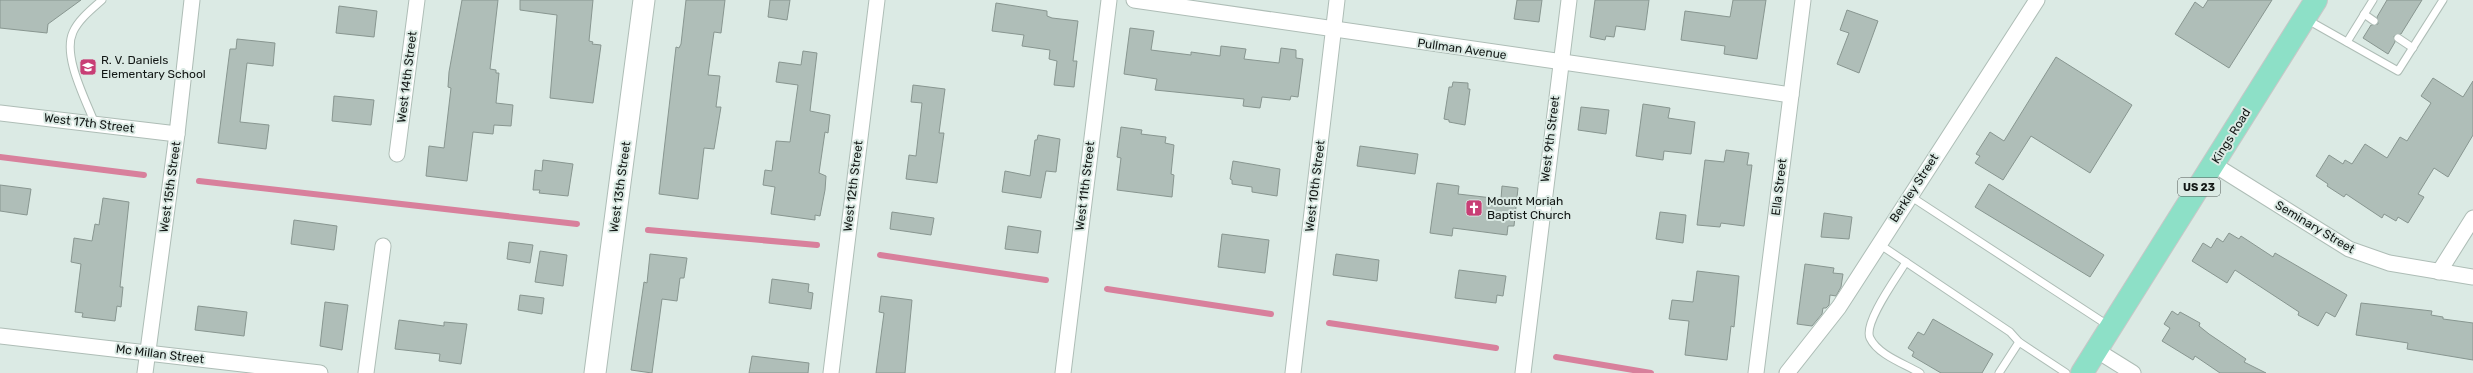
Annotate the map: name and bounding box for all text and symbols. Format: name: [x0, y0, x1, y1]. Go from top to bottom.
street label: West 14th Street: [394, 30, 420, 124]
street label: Pullman Avenue: [1416, 36, 1508, 62]
place label: R. V. Daniels Elementary School: [101, 53, 206, 81]
school or university icon: R. V. Daniels Elementary School: [78, 57, 98, 77]
street label: West 9th Street: [1538, 95, 1562, 183]
street label: Kings Road: [2209, 106, 2253, 166]
street label: West 17th Street: [43, 111, 135, 136]
street label: West 12th Street: [840, 139, 866, 232]
street label: West 10th Street: [1302, 139, 1328, 233]
street label: West 15th Street: [157, 140, 183, 233]
street label: West 13th Street: [607, 140, 633, 233]
street label: West 11th Street: [1073, 140, 1097, 231]
street label: Berkley Street: [1887, 151, 1942, 225]
street label: Ella Street: [1769, 157, 1789, 216]
road number: US 23: [2178, 178, 2220, 196]
place label: Mount Moriah Baptist Church: [1487, 194, 1571, 222]
church icon: Mount Moriah Baptist Church: [1464, 198, 1484, 218]
street label: Seminary Street: [2273, 198, 2358, 256]
street label: Mc Millan Street: [115, 342, 205, 366]

